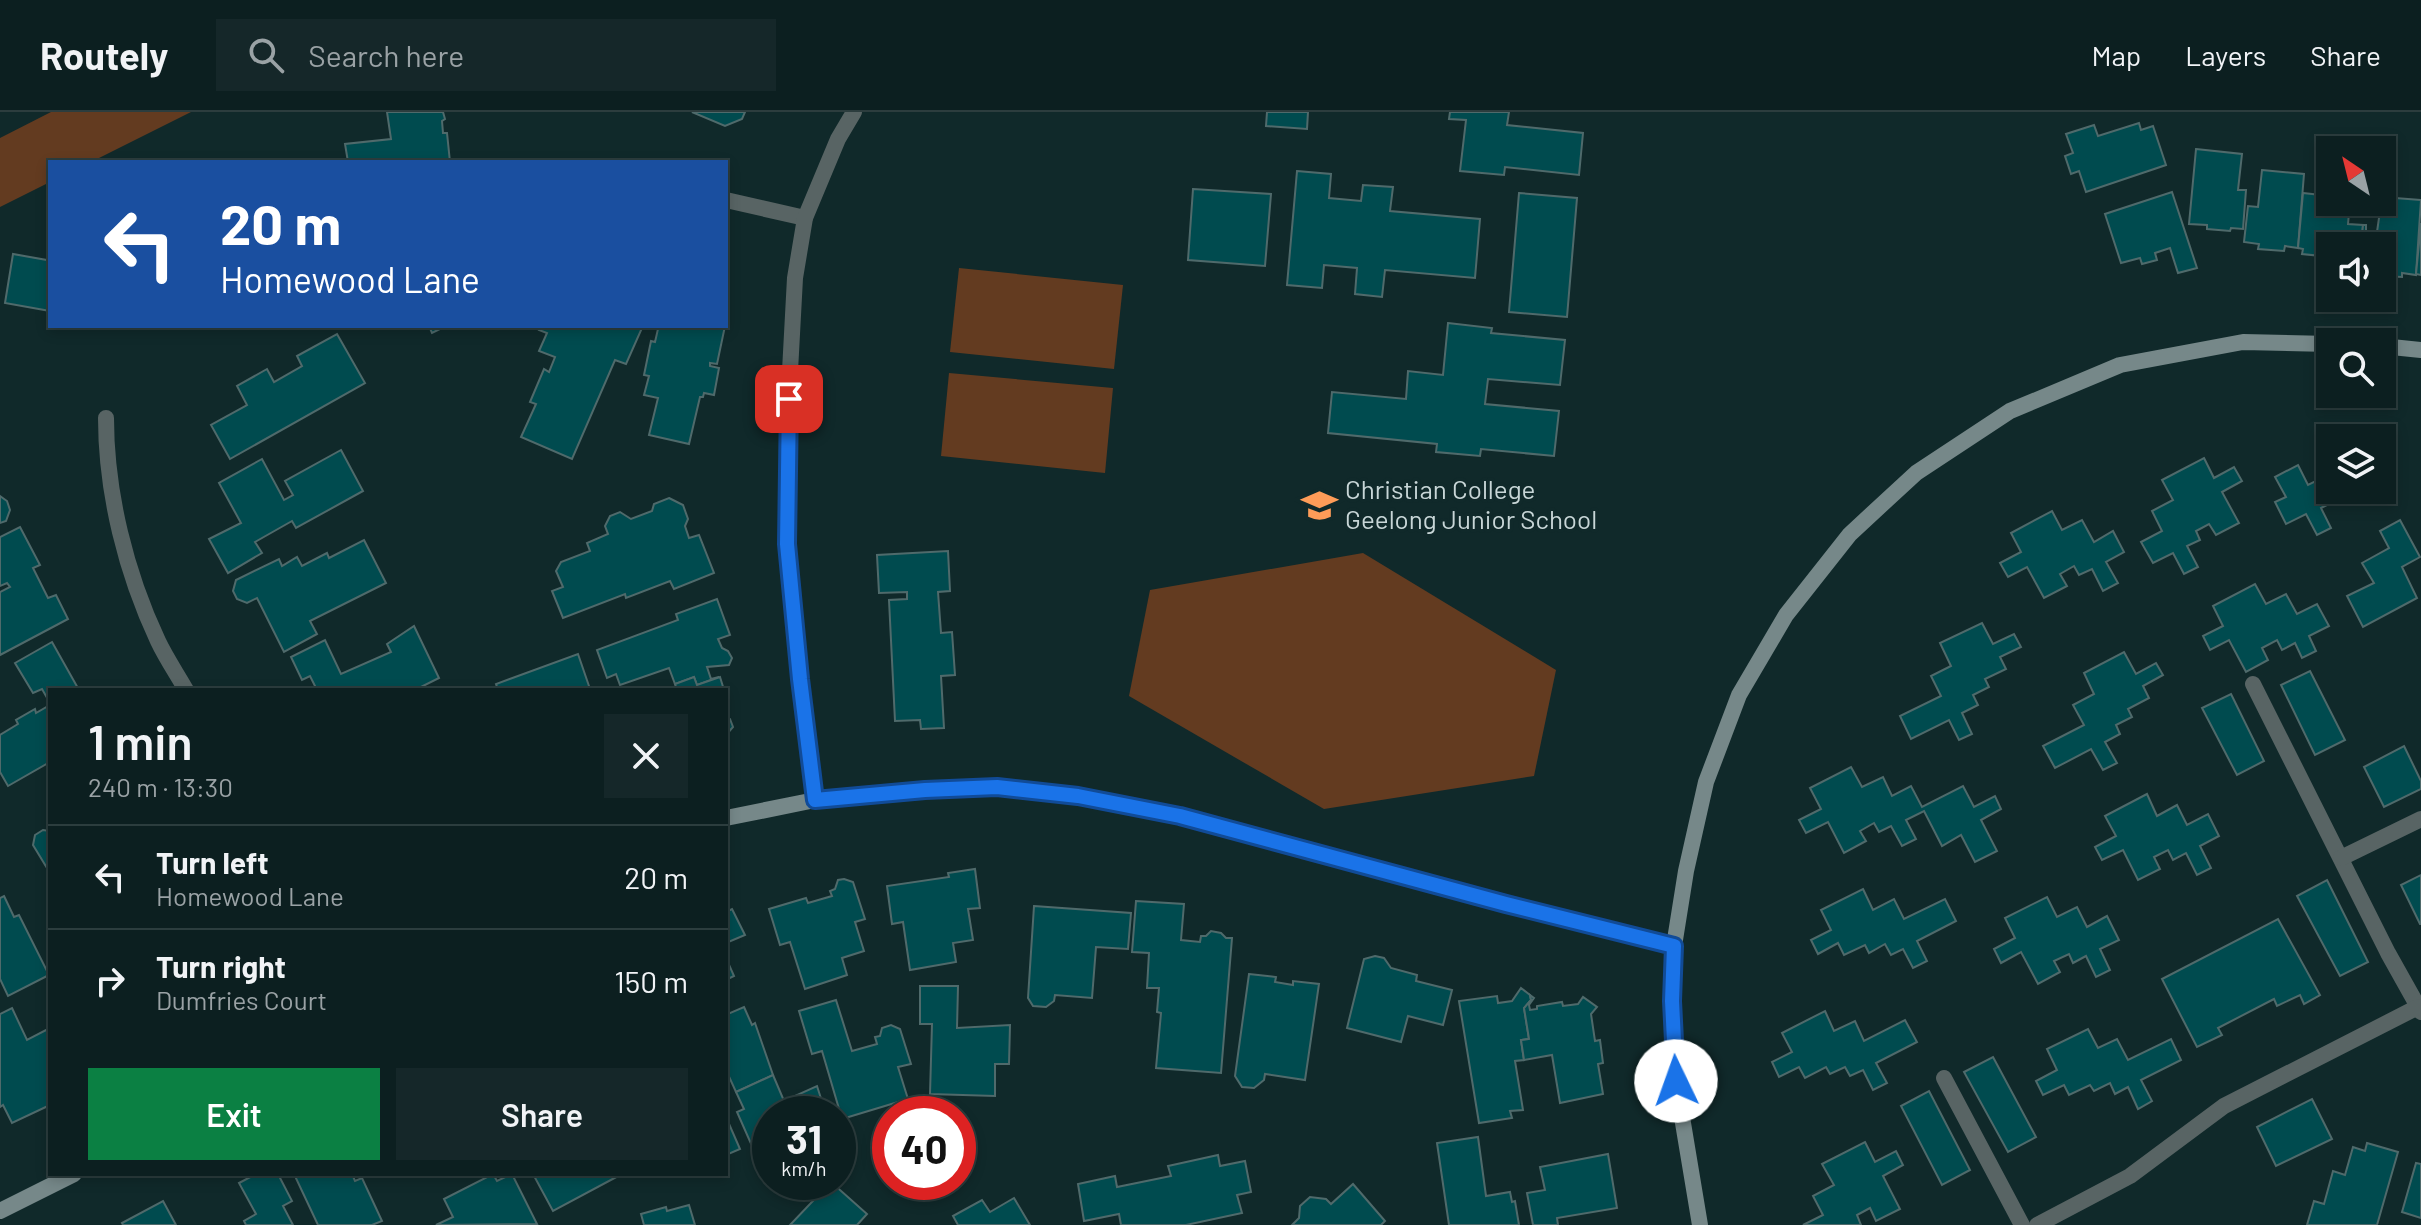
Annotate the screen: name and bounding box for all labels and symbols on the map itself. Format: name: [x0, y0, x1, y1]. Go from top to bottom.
north arrow: [2316, 136, 2396, 216]
pin: [755, 365, 823, 433]
place label: Christian College Geelong Junior School: [1345, 473, 1597, 534]
school or university icon: Christian College Geelong Junior School: [1300, 486, 1338, 524]
position arrow: [1634, 1039, 1718, 1123]
speed limit sign: 40: [872, 1096, 976, 1200]

